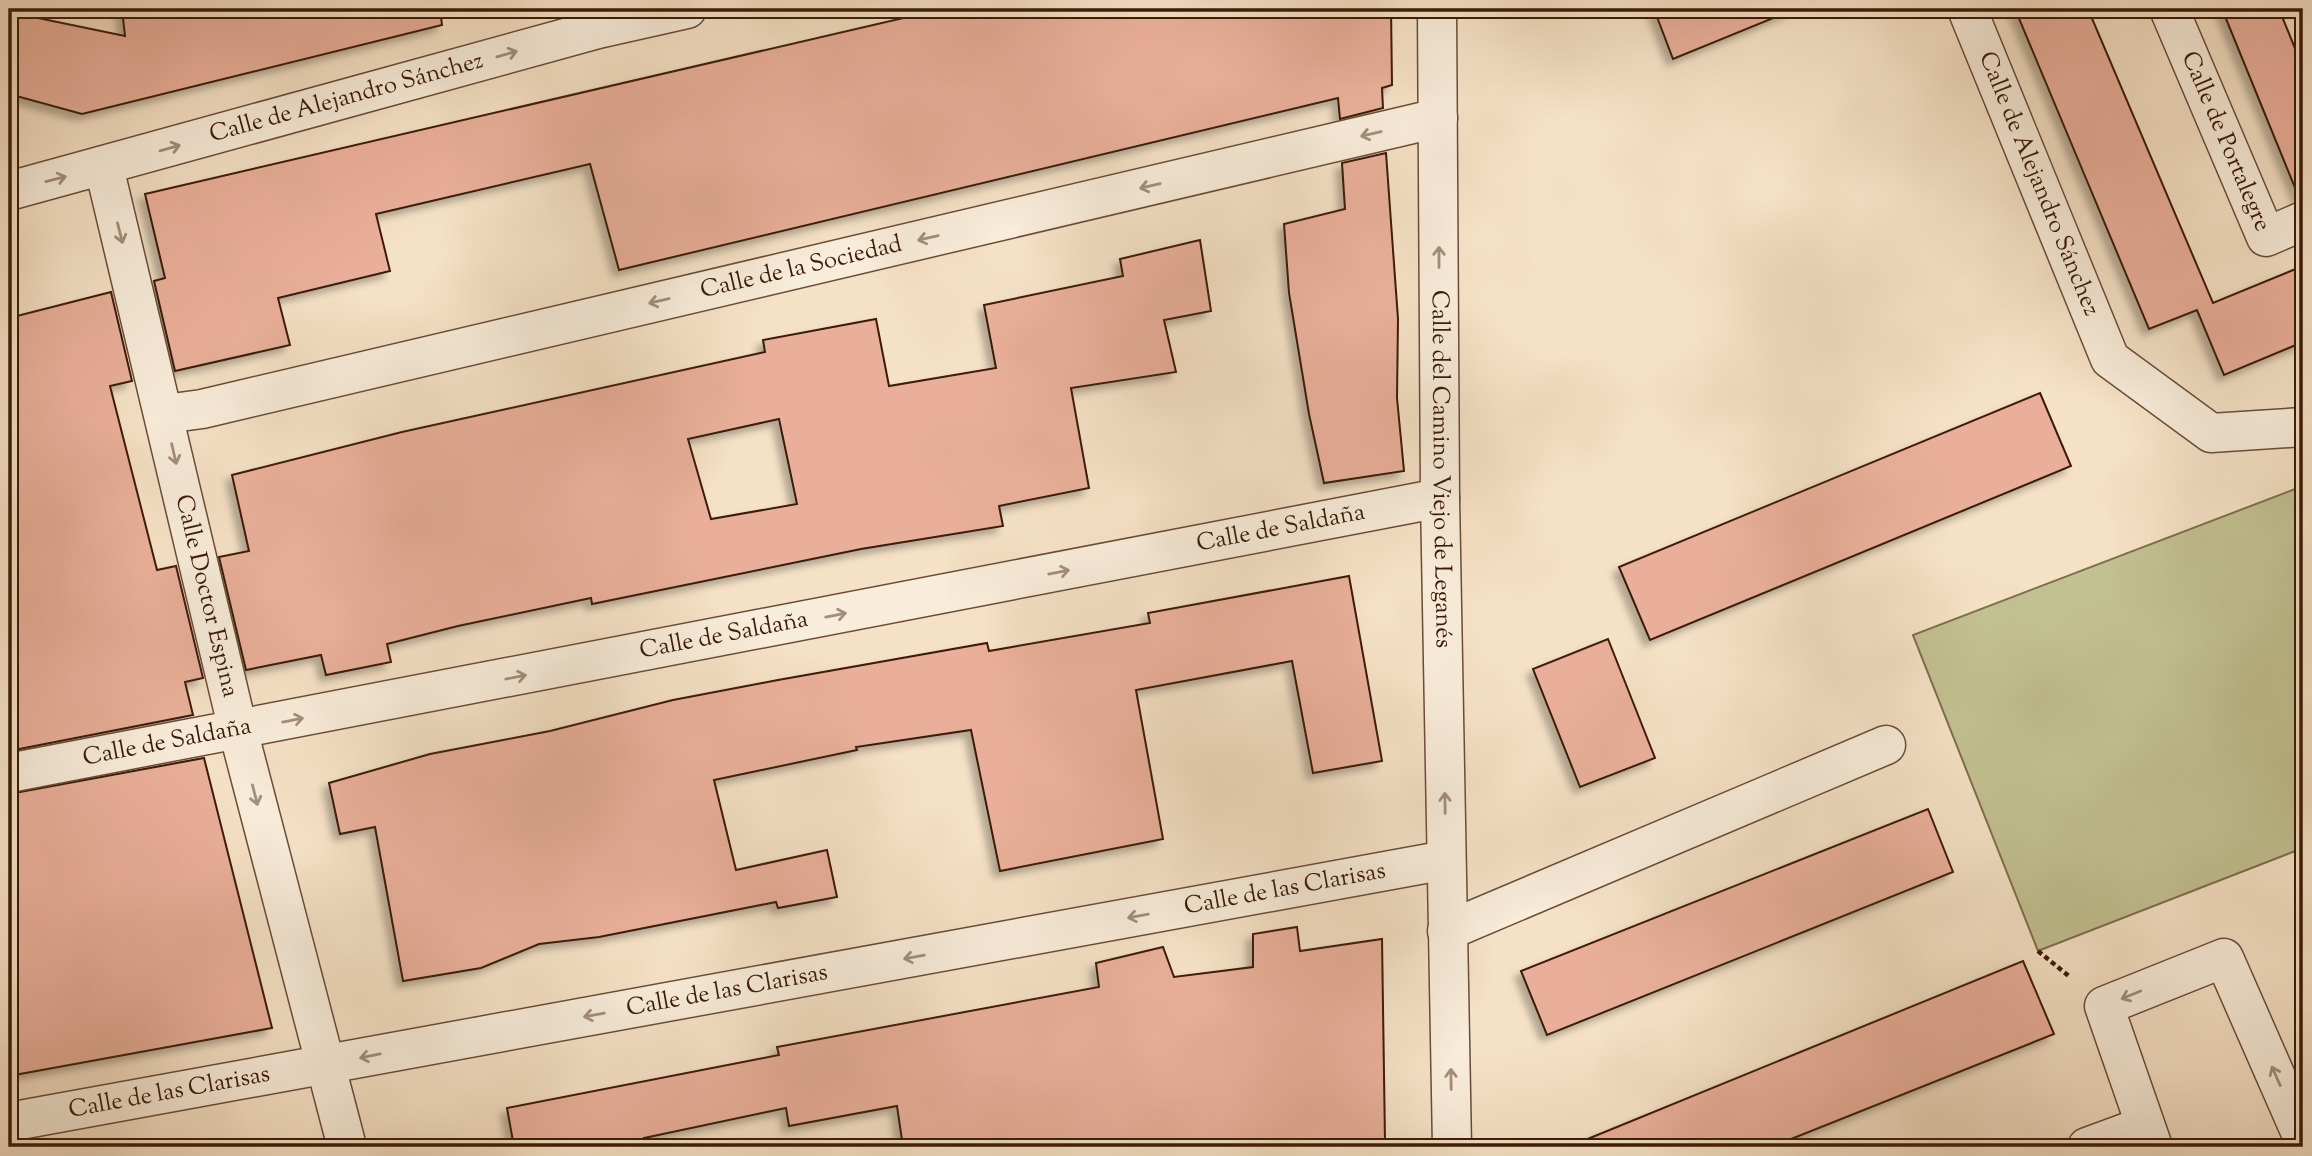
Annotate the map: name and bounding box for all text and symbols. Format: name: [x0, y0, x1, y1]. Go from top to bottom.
street label: Calle de Alejandro Sánchez: [206, 44, 487, 152]
street label: Calle de Portalegre: [2172, 46, 2279, 237]
one-way arrow: [496, 47, 518, 60]
street label: Calle de Alejandro Sánchez: [1969, 47, 2108, 321]
one-way arrow: [1360, 128, 1383, 141]
one-way arrow: [159, 141, 181, 154]
one-way arrow: [45, 172, 67, 185]
one-way arrow: [1139, 180, 1162, 193]
one-way arrow: [114, 221, 127, 244]
street label: Calle de la Sociedad: [697, 228, 906, 308]
one-way arrow: [917, 232, 940, 245]
one-way arrow: [1432, 245, 1445, 268]
street label: Calle del Camino Viejo de Leganés: [1422, 290, 1460, 648]
one-way arrow: [648, 295, 671, 308]
one-way arrow: [168, 442, 182, 465]
street label: Calle Doctor Espina: [166, 491, 247, 701]
street label: Calle de Saldaña: [1194, 496, 1368, 561]
one-way arrow: [1047, 565, 1070, 578]
street label: Calle de Saldaña: [637, 603, 811, 668]
one-way arrow: [824, 608, 847, 621]
one-way arrow: [504, 669, 527, 683]
street label: Calle de Saldaña: [80, 710, 254, 775]
one-way arrow: [281, 712, 304, 726]
one-way arrow: [249, 783, 262, 805]
one-way arrow: [1438, 791, 1452, 814]
street label: Calle de las Clarisas: [1181, 854, 1388, 924]
one-way arrow: [1127, 910, 1150, 923]
one-way arrow: [903, 950, 926, 964]
street label: Calle de las Clarisas: [624, 956, 831, 1026]
one-way arrow: [2121, 990, 2143, 1003]
one-way arrow: [583, 1009, 606, 1022]
one-way arrow: [359, 1049, 382, 1063]
street label: Calle de las Clarisas: [66, 1058, 273, 1128]
one-way arrow: [2269, 1065, 2282, 1087]
one-way arrow: [1444, 1068, 1457, 1091]

